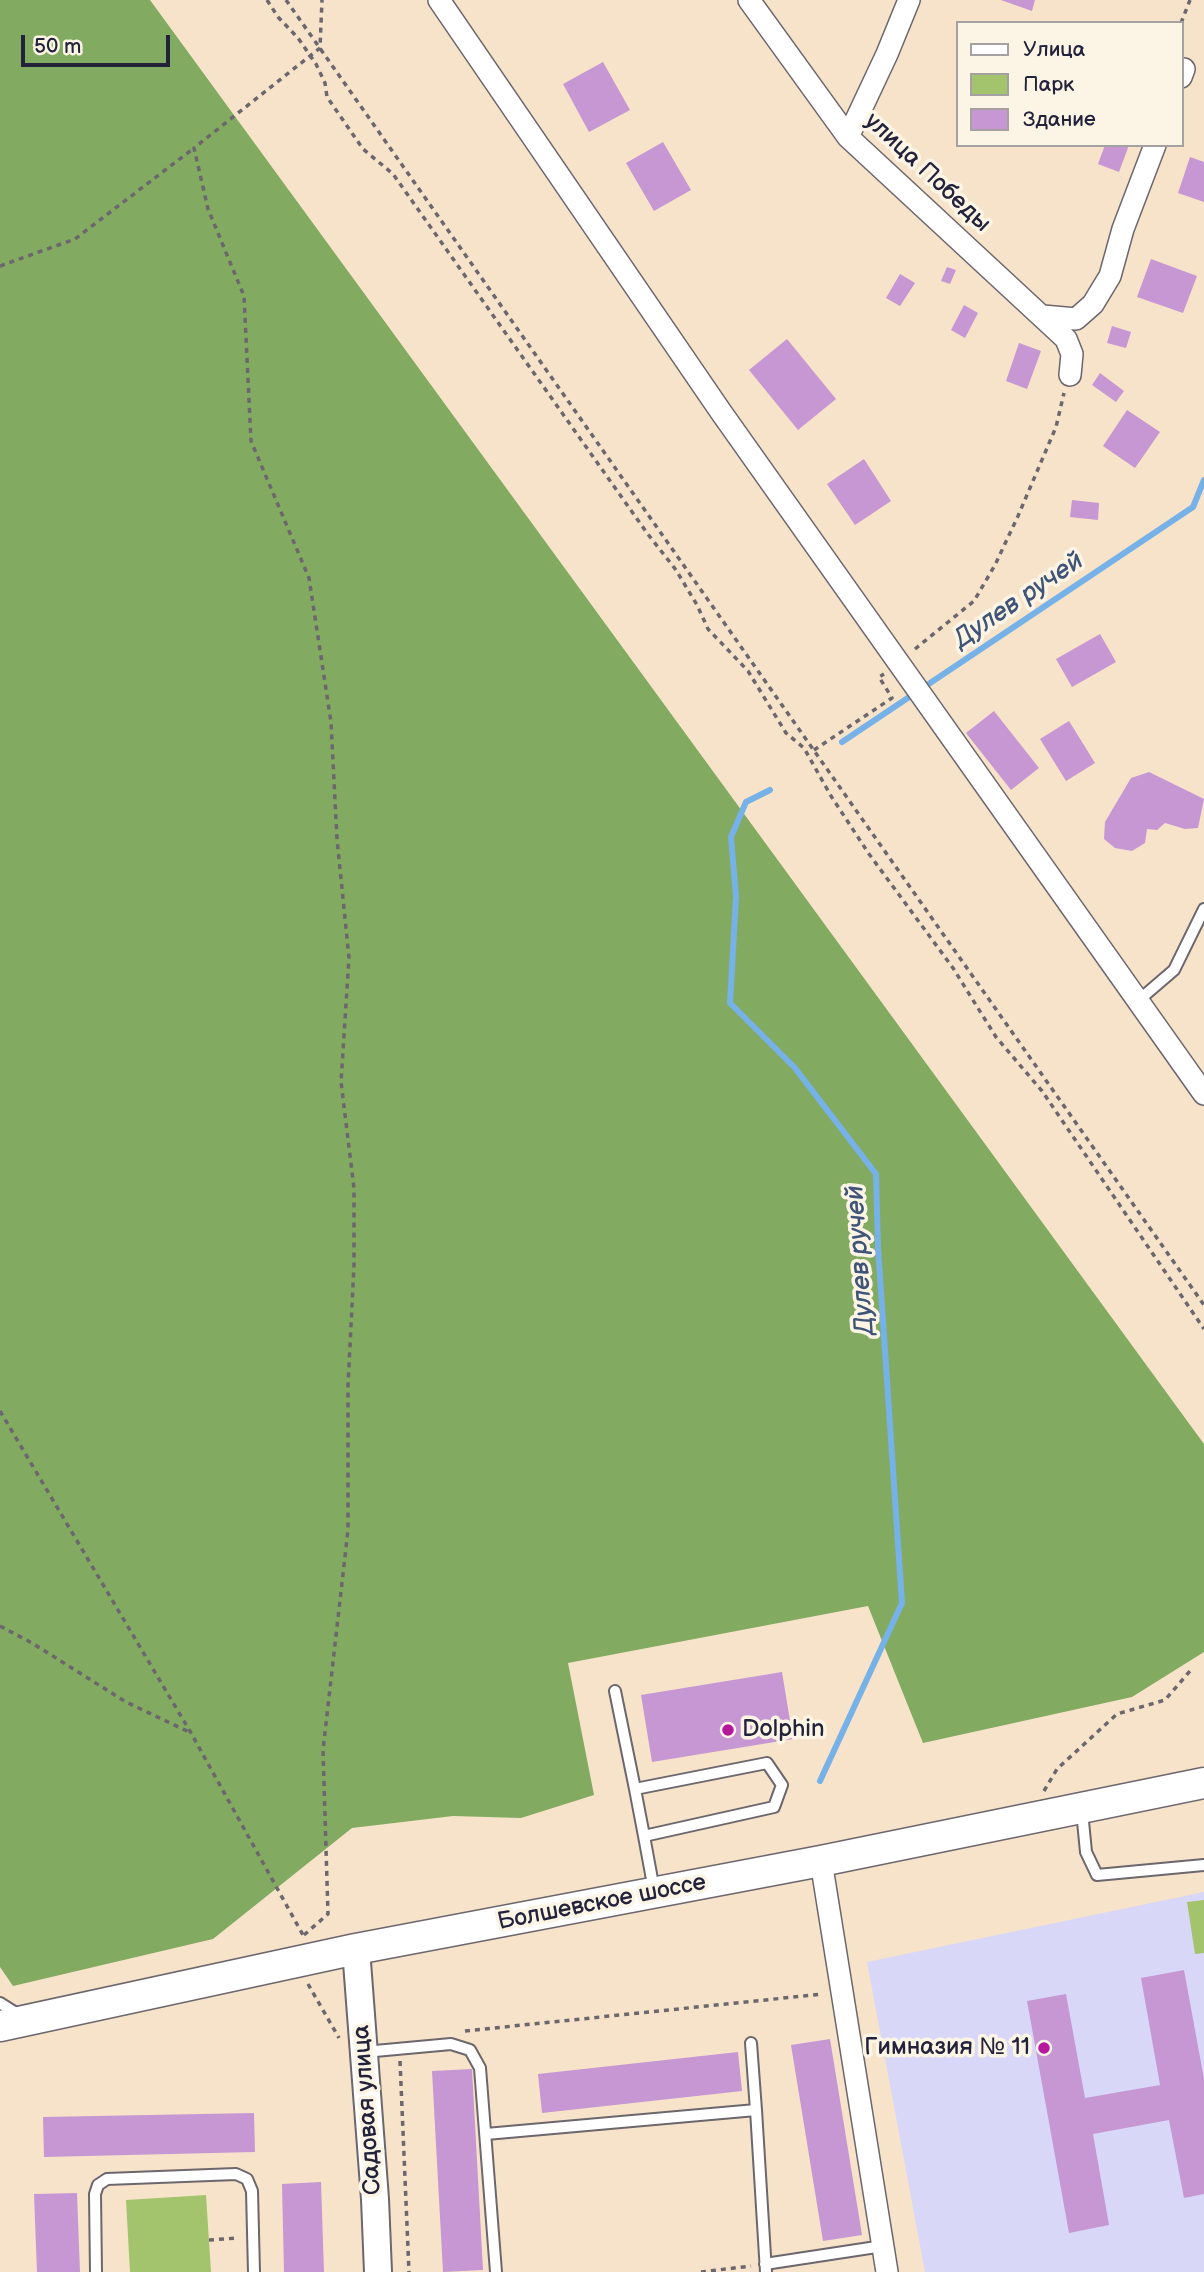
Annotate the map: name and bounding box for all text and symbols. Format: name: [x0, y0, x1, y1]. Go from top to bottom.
scale bar: [24, 21, 173, 65]
legend: [956, 21, 1183, 147]
text: 50 m: [34, 34, 81, 59]
text: Улица: [1023, 37, 1085, 62]
text: Парк: [1023, 72, 1074, 97]
street label: улица Победы: [858, 107, 996, 239]
text: Здание: [1023, 107, 1096, 132]
water label: Дулев ручей: [948, 546, 1090, 656]
water label: Дулев ручей: [840, 1184, 882, 1336]
place label: Dolphin: [742, 1716, 824, 1744]
marker: Dolphin: [720, 1722, 736, 1738]
street label: Болшевское шоссе: [495, 1869, 709, 1937]
street label: Садовая улица: [348, 2024, 388, 2196]
place label: Гимназия № 11: [864, 2034, 1030, 2062]
marker: Гимназия № 11: [1036, 2040, 1052, 2056]

